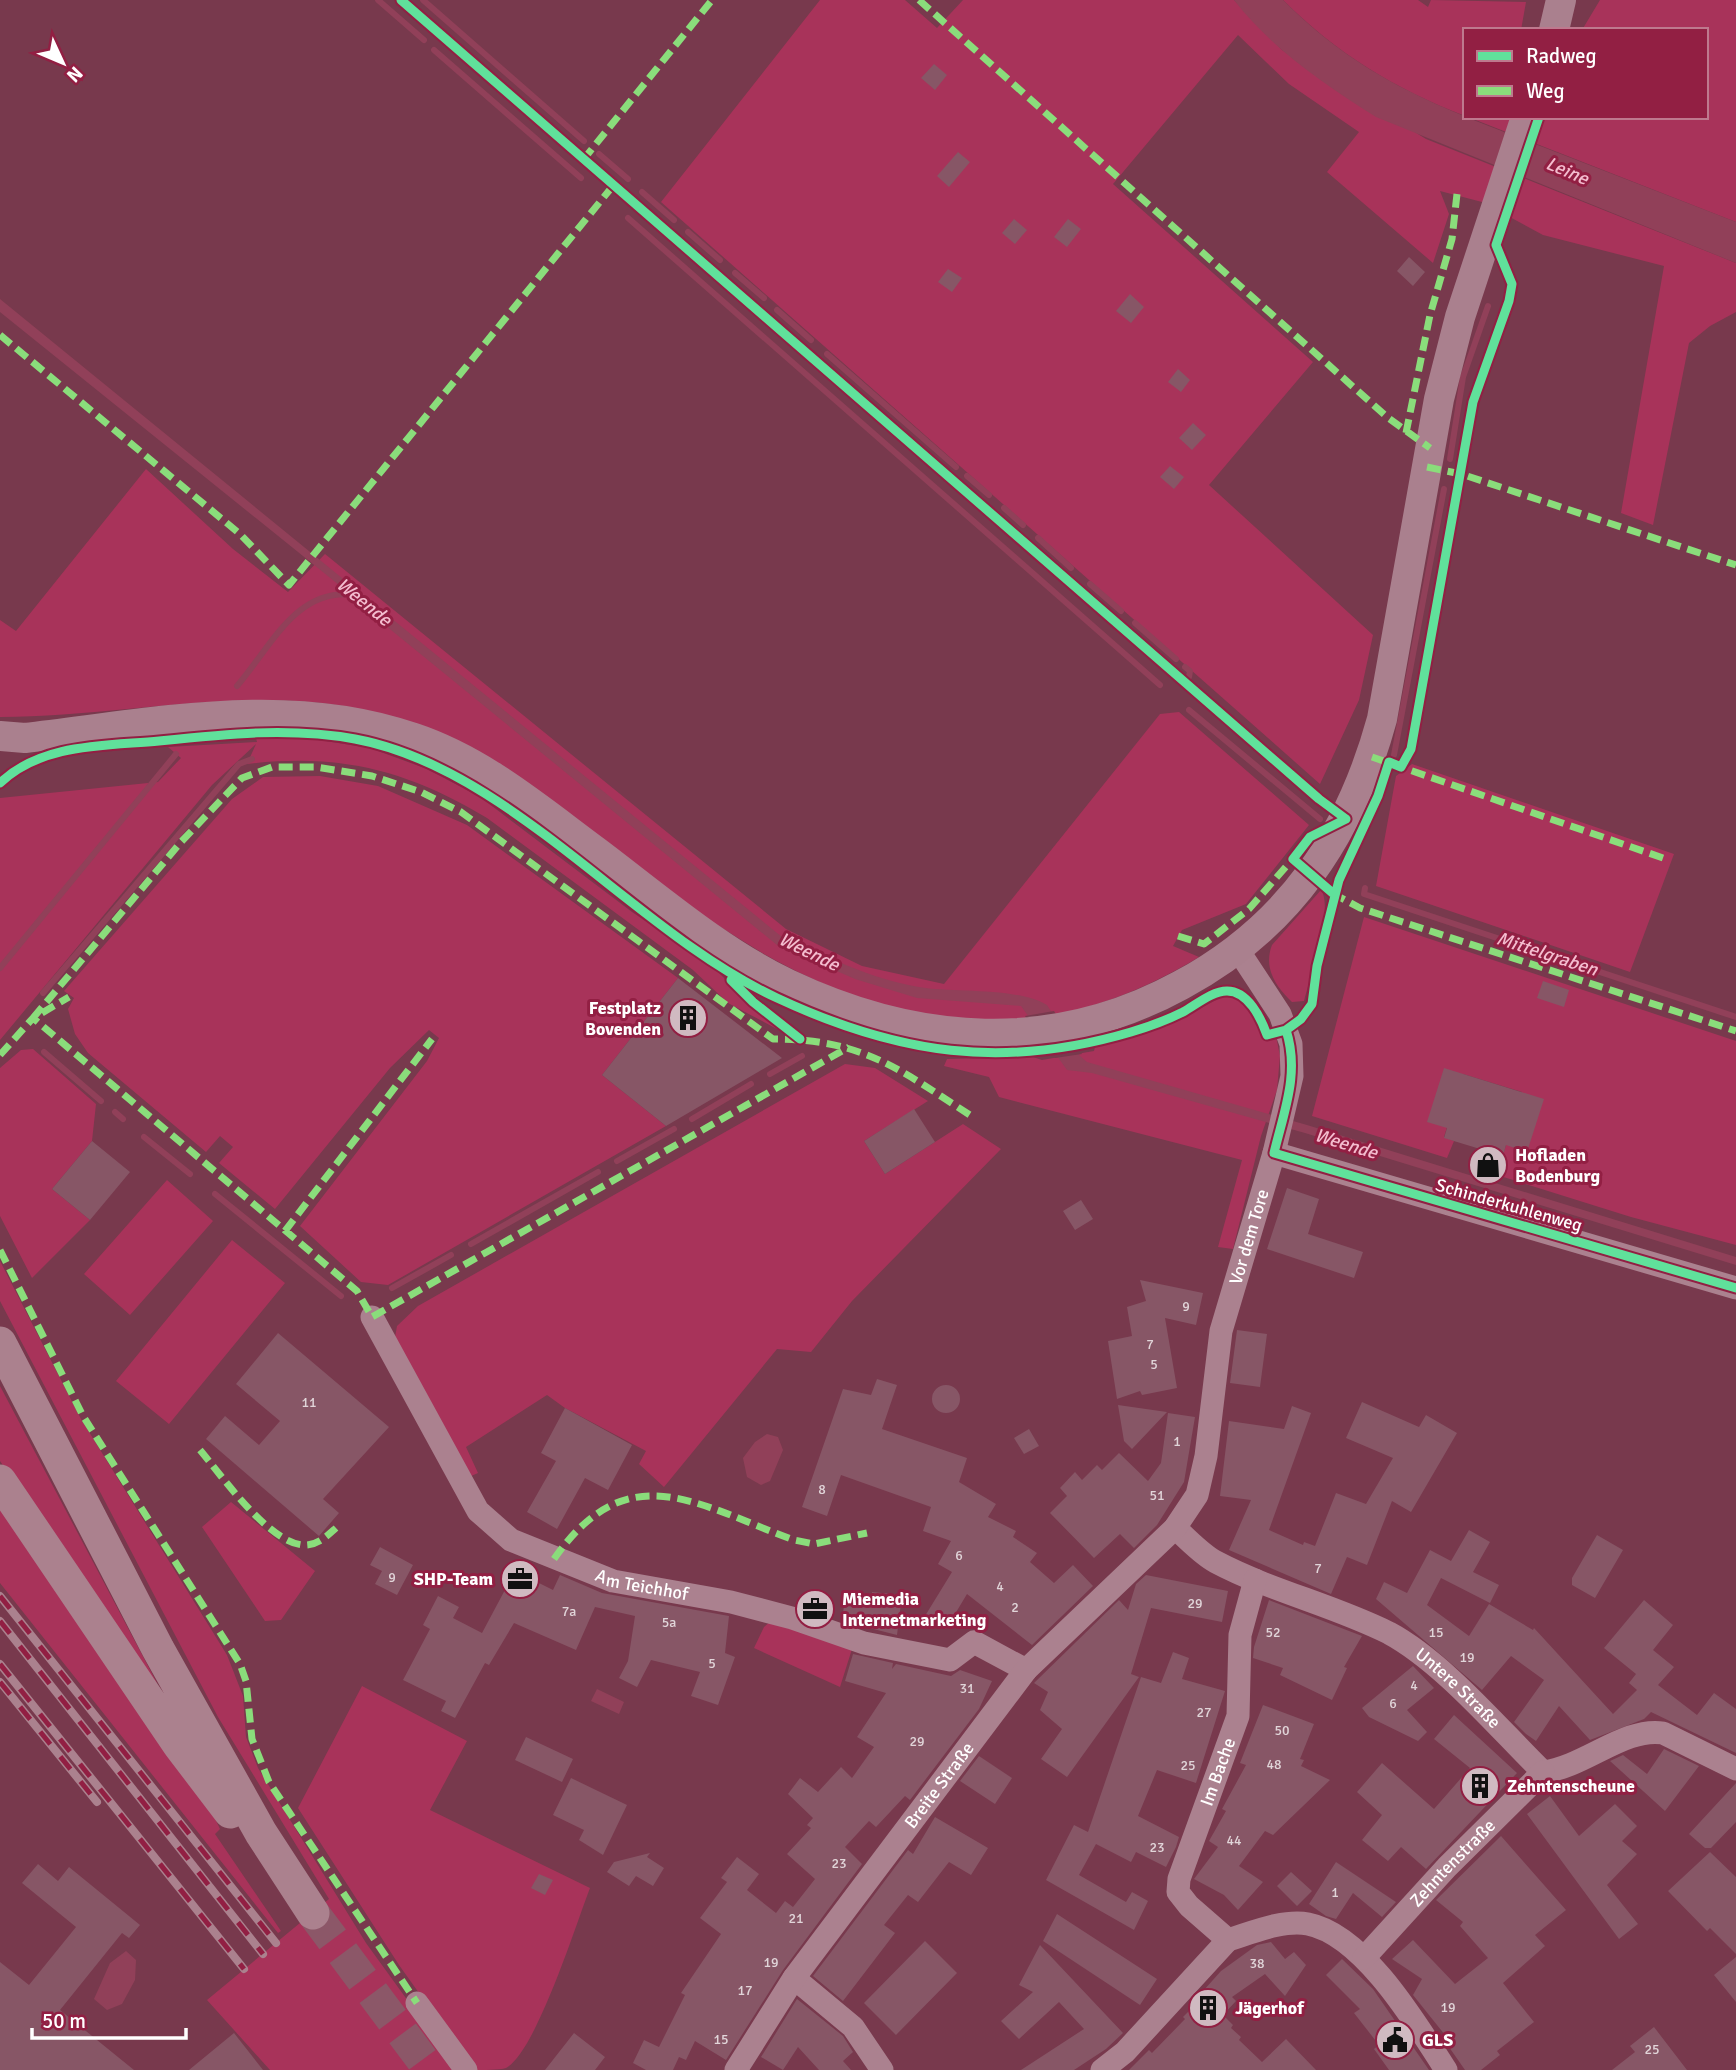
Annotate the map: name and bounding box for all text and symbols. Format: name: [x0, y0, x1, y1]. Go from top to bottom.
north arrow: [28, 28, 98, 98]
legend: [1463, 28, 1708, 119]
text: Radweg: [1526, 43, 1597, 69]
text: N: [61, 61, 88, 87]
text: Weg: [1526, 78, 1565, 104]
water label: Leine: [1542, 151, 1593, 191]
water label: Weende: [331, 572, 398, 633]
water label: Mittelgraben: [1493, 926, 1601, 982]
water label: Weende: [775, 927, 845, 978]
place label: Festplatz Bovenden: [585, 997, 661, 1040]
building icon: Festplatz Bovenden: [667, 997, 709, 1039]
water label: Weende: [1312, 1123, 1382, 1165]
shop icon: Hofladen Bodenburg: [1467, 1144, 1509, 1186]
place label: Hofladen Bodenburg: [1515, 1144, 1600, 1187]
street label: Schinderkuhlenweg: [1433, 1174, 1585, 1236]
street label: Vor dem Tore: [1224, 1187, 1274, 1287]
house number: 9: [1182, 1298, 1190, 1315]
house number: 7: [1146, 1336, 1154, 1353]
house number: 5: [1150, 1356, 1158, 1373]
house number: 11: [301, 1394, 317, 1411]
house number: 1: [1173, 1433, 1181, 1450]
house number: 8: [818, 1481, 826, 1498]
house number: 51: [1149, 1487, 1165, 1504]
house number: 6: [955, 1547, 963, 1564]
office icon: SHP-Team: [499, 1558, 541, 1600]
house number: 7: [1314, 1560, 1322, 1577]
street label: Am Teichhof: [592, 1564, 691, 1605]
place label: SHP-Team: [414, 1568, 493, 1590]
house number: 9: [388, 1569, 396, 1586]
house number: 4: [996, 1578, 1004, 1595]
office icon: Miemedia Internetmarketing: [794, 1588, 836, 1630]
place label: Miemedia Internetmarketing: [842, 1588, 987, 1631]
house number: 29: [1187, 1595, 1203, 1612]
house number: 2: [1011, 1599, 1019, 1616]
house number: 7a: [562, 1603, 576, 1620]
house number: 5a: [662, 1614, 676, 1631]
house number: 52: [1265, 1624, 1281, 1641]
house number: 15: [1428, 1624, 1444, 1641]
street label: Untere Straße: [1411, 1643, 1505, 1733]
house number: 19: [1459, 1649, 1475, 1666]
house number: 5: [708, 1655, 716, 1672]
house number: 4: [1410, 1677, 1418, 1694]
house number: 31: [959, 1680, 975, 1697]
house number: 6: [1389, 1695, 1397, 1712]
house number: 27: [1196, 1704, 1212, 1721]
house number: 50: [1274, 1722, 1290, 1739]
house number: 29: [909, 1733, 925, 1750]
street label: Im Bache: [1195, 1735, 1240, 1809]
street label: Breite Straße: [900, 1738, 979, 1833]
house number: 48: [1266, 1756, 1282, 1773]
house number: 25: [1180, 1757, 1196, 1774]
building icon: Zehntenscheune: [1459, 1765, 1501, 1807]
place label: Zehntenscheune: [1507, 1775, 1635, 1797]
street label: Zehntenstraße: [1405, 1814, 1500, 1911]
house number: 44: [1226, 1832, 1242, 1849]
house number: 23: [1149, 1839, 1165, 1856]
house number: 23: [831, 1855, 847, 1872]
house number: 1: [1331, 1884, 1339, 1901]
house number: 21: [788, 1910, 804, 1927]
house number: 19: [763, 1954, 779, 1971]
house number: 38: [1249, 1955, 1265, 1972]
house number: 17: [737, 1982, 753, 1999]
building icon: Jägerhof: [1187, 1987, 1229, 2029]
scale bar: [32, 1996, 186, 2040]
place label: Jägerhof: [1235, 1997, 1305, 2019]
house number: 19: [1440, 1999, 1456, 2016]
text: 50 m: [42, 2008, 86, 2034]
public building icon: GLS: [1374, 2019, 1416, 2061]
place label: GLS: [1422, 2029, 1453, 2051]
house number: 15: [713, 2031, 729, 2048]
house number: 25: [1644, 2041, 1660, 2058]

